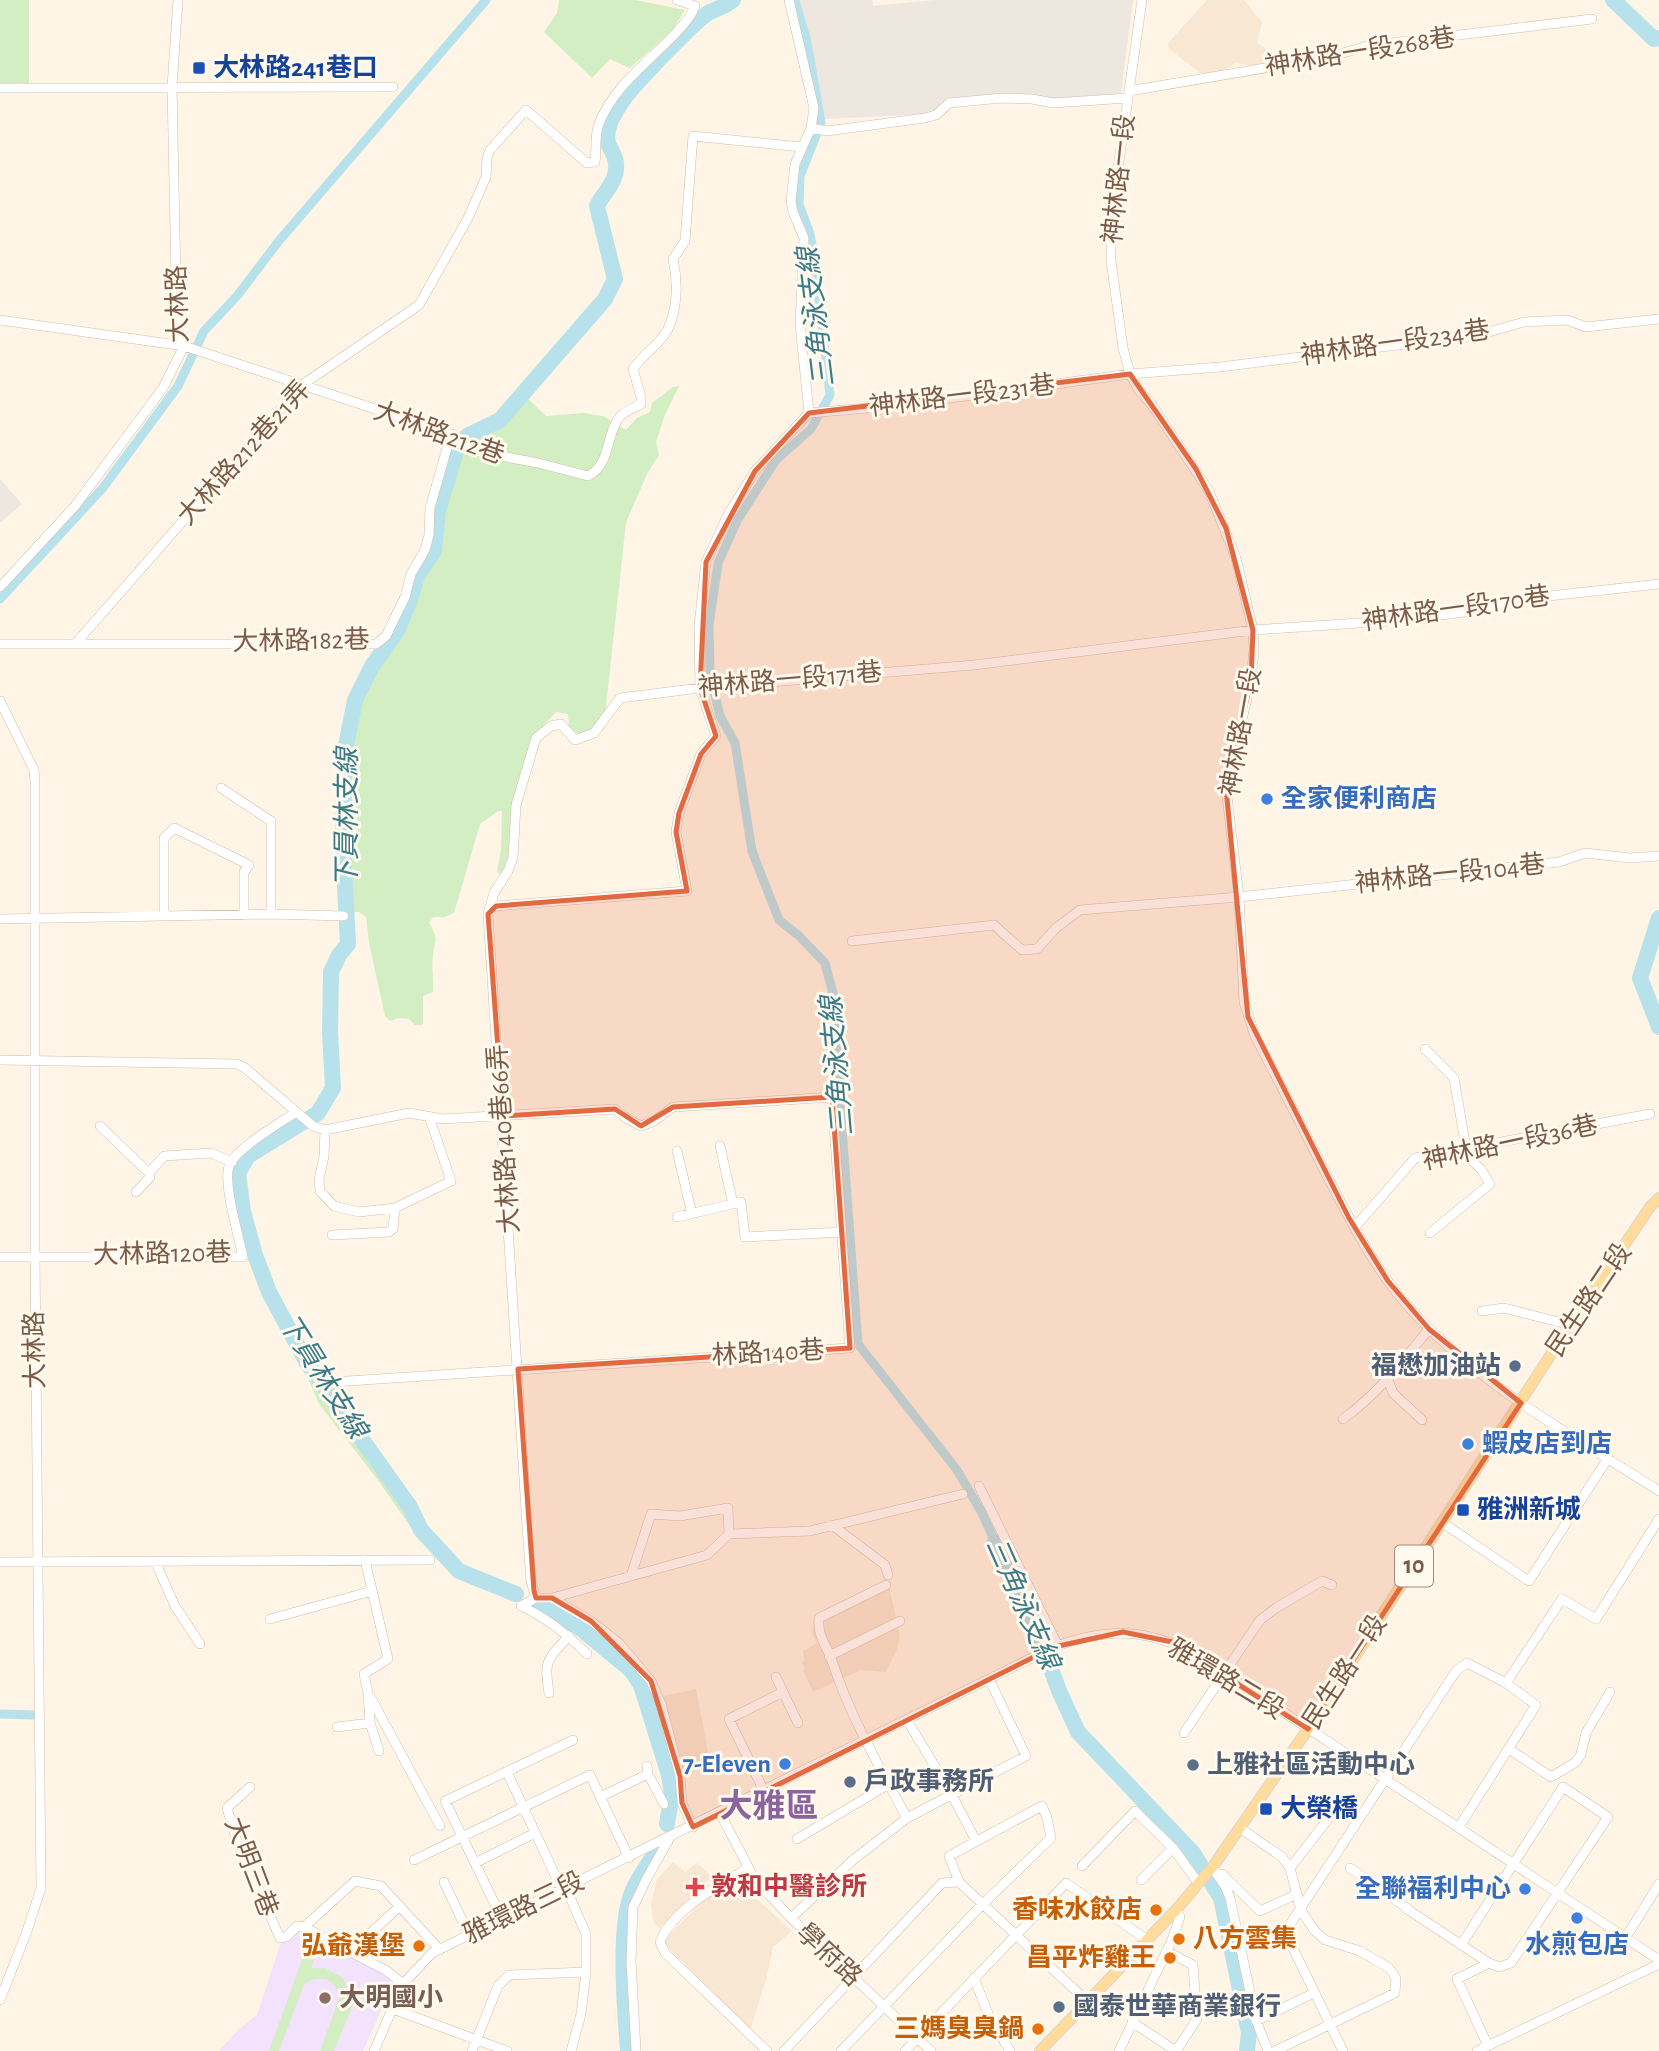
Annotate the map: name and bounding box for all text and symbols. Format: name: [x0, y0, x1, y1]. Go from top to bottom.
street label: 神林路一段268巷: [1263, 22, 1457, 80]
place label: 大林路241巷口: [213, 53, 378, 81]
marker: 大林路241巷口: [191, 60, 207, 76]
street label: 神林路一段: [1097, 113, 1139, 245]
water label: 三角泳支線: [792, 243, 839, 388]
street label: 大林路: [163, 265, 192, 343]
street label: 神林路一段234巷: [1298, 315, 1491, 369]
street label: 神林路一段231巷: [867, 370, 1057, 420]
street label: 大林路212巷21弄: [172, 375, 315, 530]
street label: 大林路212巷: [370, 396, 508, 469]
street label: 神林路一段170巷: [1360, 581, 1552, 635]
street label: 大林路182巷: [232, 626, 370, 655]
street label: 神林路一段171巷: [697, 657, 883, 701]
street label: 神林路一段: [1215, 665, 1265, 798]
water label: 下員林支線: [332, 745, 362, 888]
place label: 全家便利商店: [1281, 784, 1437, 812]
marker: 全家便利商店: [1259, 791, 1275, 807]
street label: 神林路一段104巷: [1353, 849, 1546, 897]
water label: 三角泳支線: [816, 992, 858, 1137]
street label: 大林路140巷66弄: [483, 1044, 524, 1235]
street label: 神林路一段36巷: [1419, 1110, 1600, 1174]
street label: 民生路二段: [1540, 1238, 1636, 1361]
street label: 大林路120巷: [93, 1239, 231, 1268]
water label: 下員林支線: [273, 1309, 374, 1446]
street label: 大林路: [20, 1311, 49, 1389]
street label: 林路140巷: [711, 1336, 825, 1369]
place label: 福懋加油站: [1371, 1351, 1501, 1379]
marker: 福懋加油站: [1507, 1358, 1523, 1374]
place label: 蝦皮店到店: [1482, 1429, 1612, 1457]
marker: 蝦皮店到店: [1460, 1436, 1476, 1452]
place label: 雅洲新城: [1477, 1495, 1581, 1523]
marker: 雅洲新城: [1455, 1502, 1471, 1518]
water label: 三角泳支線: [981, 1534, 1066, 1676]
road number: 10: [1395, 1546, 1433, 1586]
street label: 民生路一段: [1297, 1609, 1391, 1734]
street label: 雅環路二段: [1164, 1633, 1289, 1724]
place label: 上雅社區活動中心: [1207, 1750, 1415, 1778]
place label: 7-Eleven: [683, 1751, 771, 1777]
marker: 7-Eleven: [777, 1756, 793, 1772]
marker: 上雅社區活動中心: [1185, 1757, 1201, 1773]
place label: 戶政事務所: [864, 1767, 994, 1795]
marker: 戶政事務所: [842, 1774, 858, 1790]
district label: 大雅區: [720, 1788, 819, 1824]
place label: 大榮橋: [1280, 1794, 1358, 1822]
marker: 大榮橋: [1258, 1801, 1274, 1817]
street label: 大明三巷: [220, 1813, 283, 1920]
street label: 雅環路三段: [459, 1866, 588, 1948]
place label: 敦和中醫診所: [711, 1872, 867, 1900]
place label: 全聯福利中心: [1355, 1874, 1511, 1902]
marker: 敦和中醫診所: [685, 1877, 705, 1897]
marker: 全聯福利中心: [1517, 1881, 1533, 1897]
place label: 香味水餃店: [1012, 1895, 1142, 1923]
marker: 香味水餃店: [1148, 1902, 1164, 1918]
marker: 水煎包店: [1569, 1910, 1585, 1926]
street label: 學府路: [792, 1917, 868, 1991]
place label: 八方雲集: [1193, 1924, 1297, 1952]
place label: 水煎包店: [1525, 1930, 1629, 1958]
place label: 弘爺漢堡: [301, 1931, 405, 1959]
marker: 八方雲集: [1171, 1931, 1187, 1947]
marker: 弘爺漢堡: [411, 1938, 427, 1954]
place label: 昌平炸雞王: [1026, 1943, 1156, 1971]
marker: 昌平炸雞王: [1162, 1950, 1178, 1966]
place label: 大明國小: [339, 1983, 443, 2011]
marker: 大明國小: [317, 1990, 333, 2006]
place label: 國泰世華商業銀行: [1073, 1992, 1281, 2020]
marker: 國泰世華商業銀行: [1051, 1999, 1067, 2015]
place label: 三媽臭臭鍋: [894, 2014, 1024, 2042]
marker: 三媽臭臭鍋: [1030, 2021, 1046, 2037]

